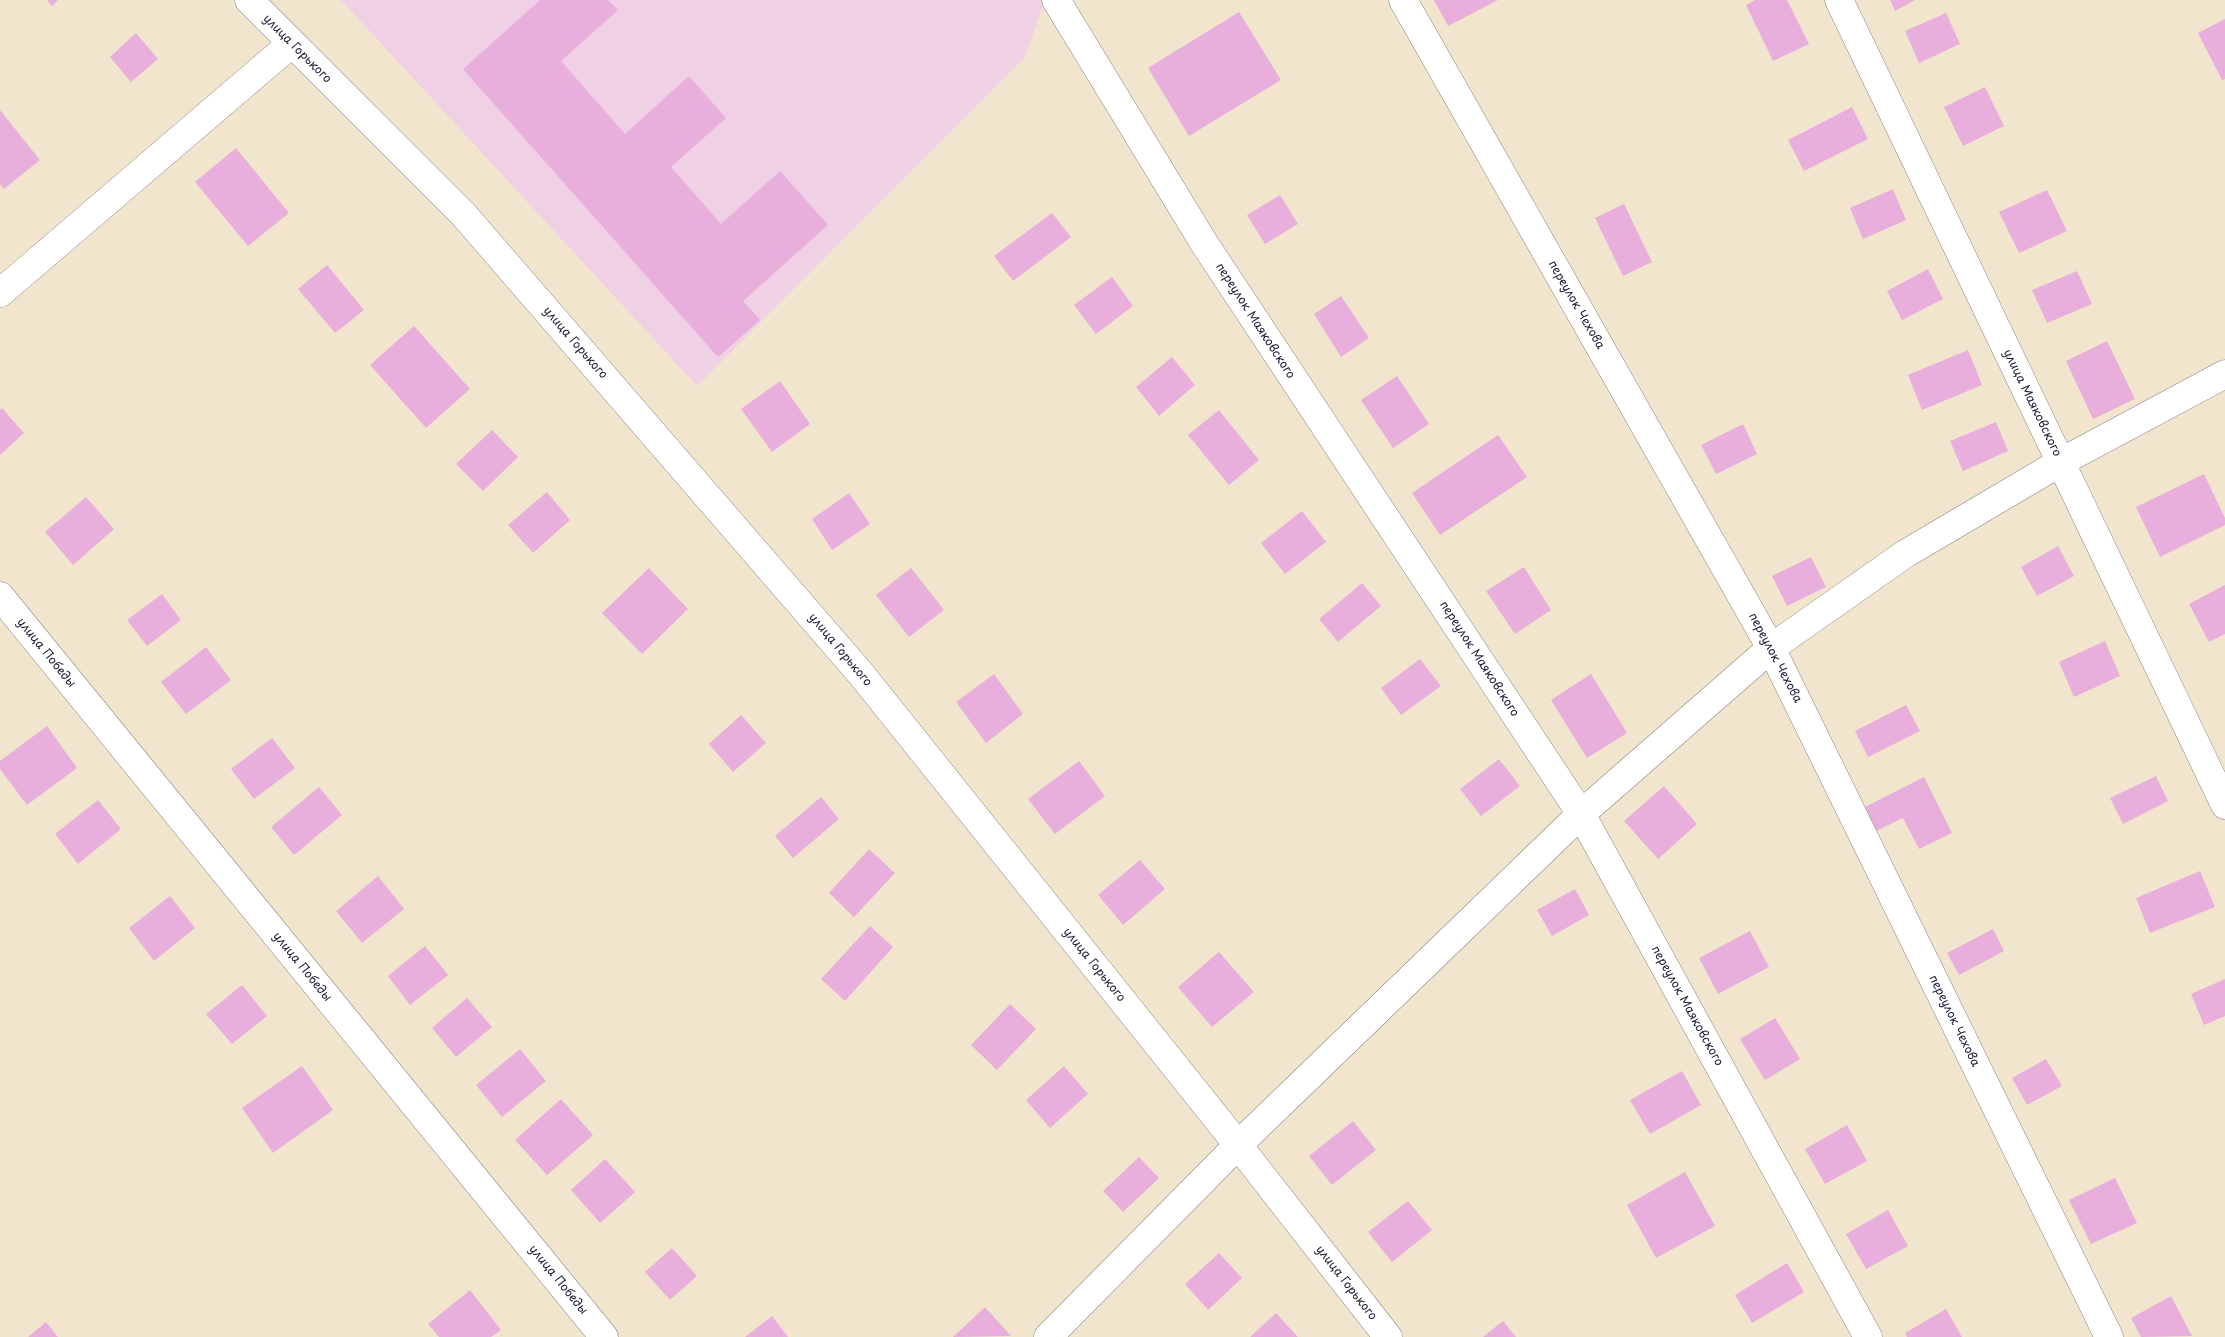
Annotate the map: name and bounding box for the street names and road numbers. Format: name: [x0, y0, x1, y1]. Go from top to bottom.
street label: улица Горького: [260, 12, 334, 86]
street label: переулок Чехова: [1545, 258, 1607, 352]
street label: переулок Маяковского: [1212, 260, 1298, 382]
street label: улица Горького: [540, 304, 610, 382]
street label: улица Маяковского: [2000, 347, 2064, 459]
street label: переулок Маяковского: [1436, 598, 1522, 720]
street label: переулок Чехова: [1745, 610, 1805, 706]
street label: улица Горького: [805, 611, 875, 689]
street label: улица Победы: [14, 615, 78, 691]
street label: улица Горького: [1060, 925, 1128, 1005]
street label: улица Победы: [270, 929, 334, 1005]
street label: переулок Маяковского: [1648, 943, 1726, 1069]
street label: переулок Чехова: [1926, 973, 1982, 1069]
street label: улица Победы: [526, 1242, 590, 1318]
street label: улица Горького: [1312, 1243, 1380, 1323]

